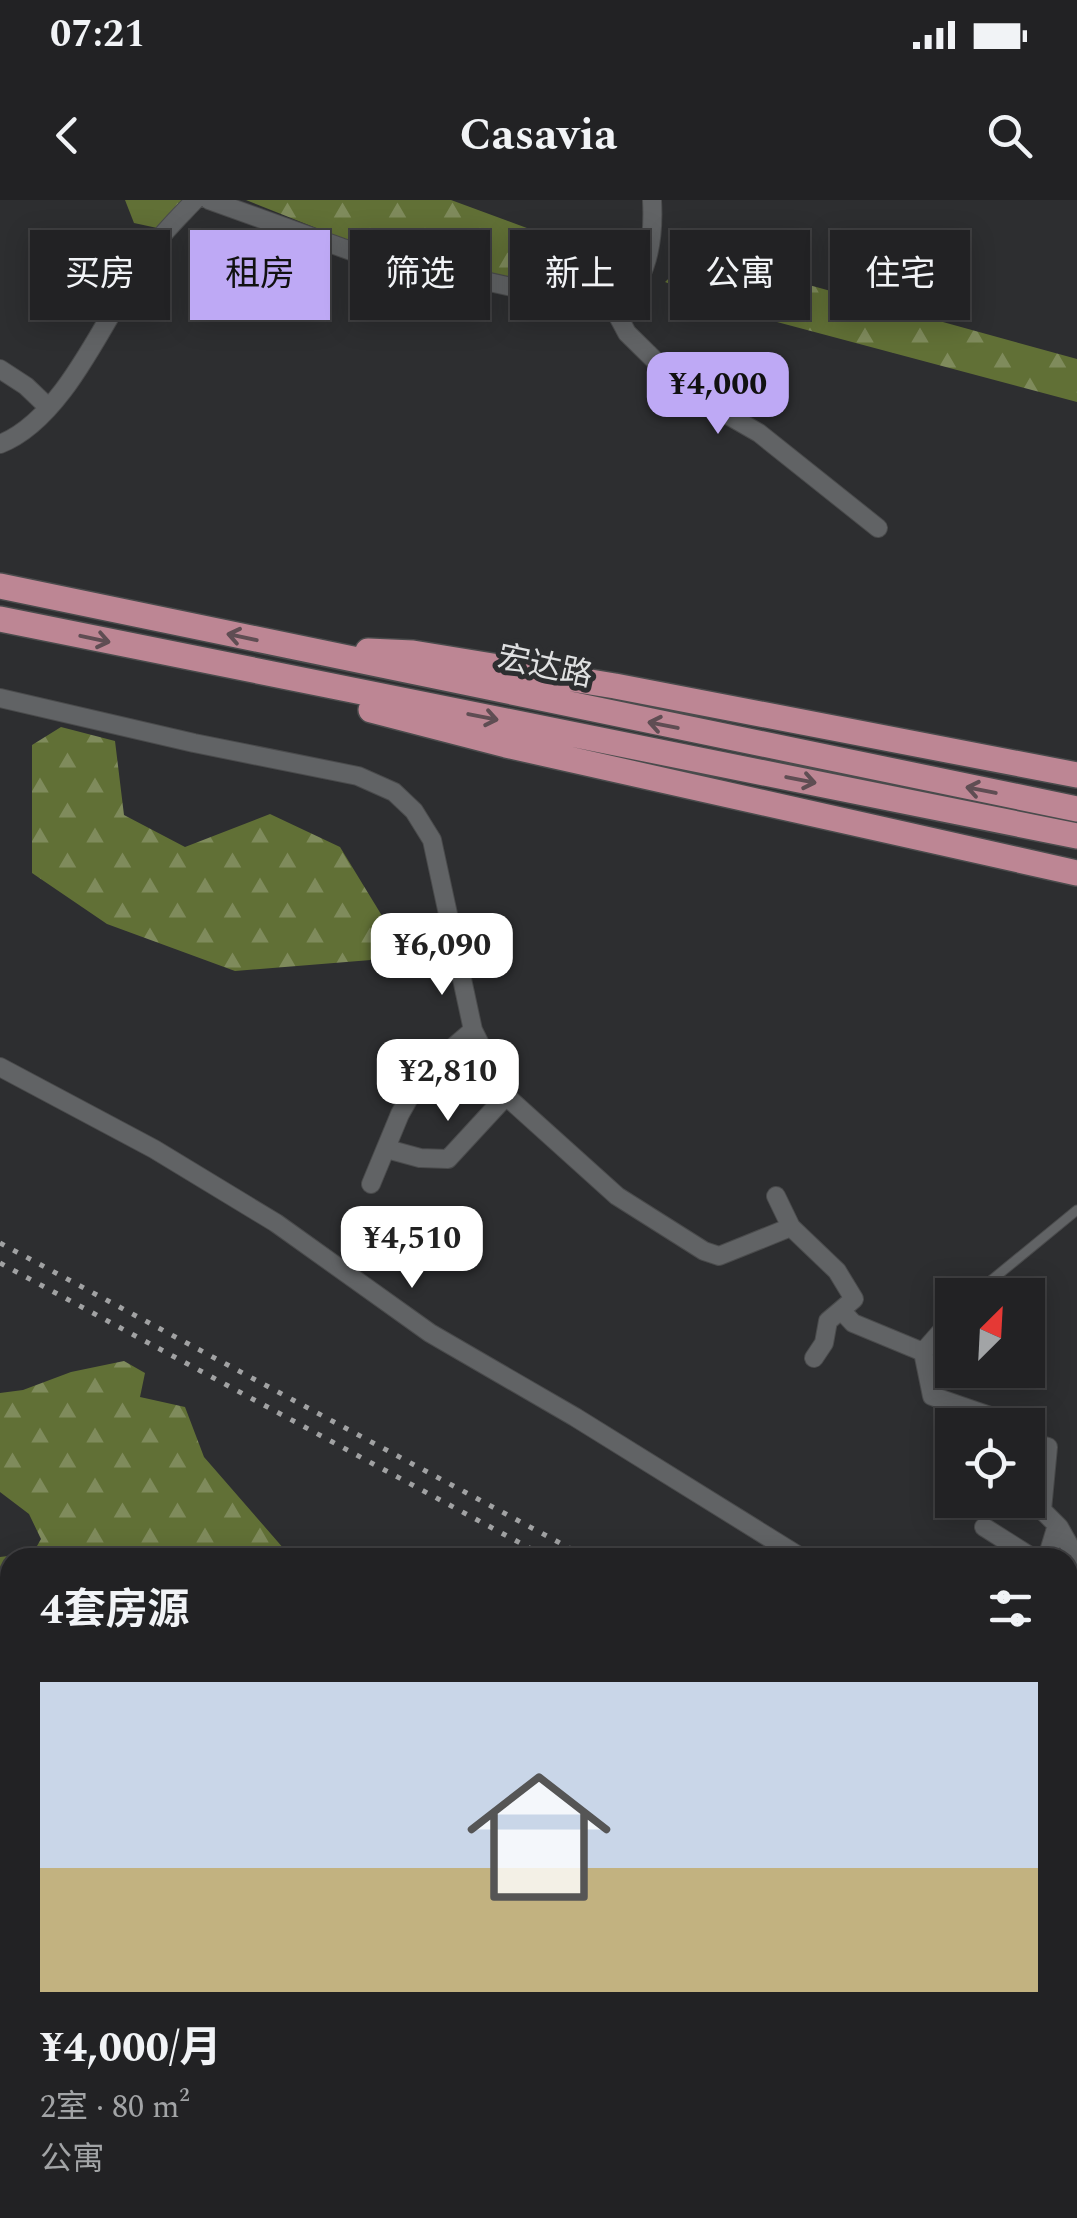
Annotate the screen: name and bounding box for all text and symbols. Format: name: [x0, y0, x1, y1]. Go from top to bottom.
text: 07:21: [50, 6, 145, 64]
text: Casavia: [460, 101, 617, 170]
icon: back: [40, 108, 95, 163]
icon: search: [982, 108, 1037, 163]
chip: 买房: [30, 230, 170, 320]
chip: 租房: [190, 230, 330, 320]
chip: 筛选: [350, 230, 490, 320]
chip: 新上: [510, 230, 650, 320]
chip: 公寓: [670, 230, 810, 320]
chip: 住宅: [830, 230, 970, 320]
pin: ¥4,000: [637, 352, 799, 437]
text: ¥4,000: [669, 360, 767, 409]
one-way arrow: [227, 626, 259, 645]
one-way arrow: [79, 631, 111, 650]
street label: 宏达路: [493, 633, 597, 701]
one-way arrow: [466, 708, 498, 727]
one-way arrow: [648, 715, 680, 734]
one-way arrow: [785, 772, 817, 791]
one-way arrow: [966, 779, 998, 798]
pin: ¥6,090: [361, 913, 523, 998]
text: ¥6,090: [393, 921, 491, 970]
pin: ¥2,810: [367, 1039, 529, 1124]
text: ¥2,810: [399, 1047, 497, 1096]
pin: ¥4,510: [331, 1206, 493, 1291]
text: ¥4,510: [363, 1214, 461, 1263]
north arrow: [935, 1278, 1045, 1388]
map controls: [935, 1278, 1045, 1518]
button: locate: [935, 1408, 1045, 1518]
text: 4套房源: [40, 1579, 190, 1642]
icon: filters: [983, 1581, 1038, 1636]
icon: home: [449, 1747, 629, 1927]
text: ¥4,000/月: [40, 2017, 222, 2080]
text: 2室 · 80 m²: [40, 2083, 190, 2132]
text: 公寓: [40, 2135, 104, 2184]

